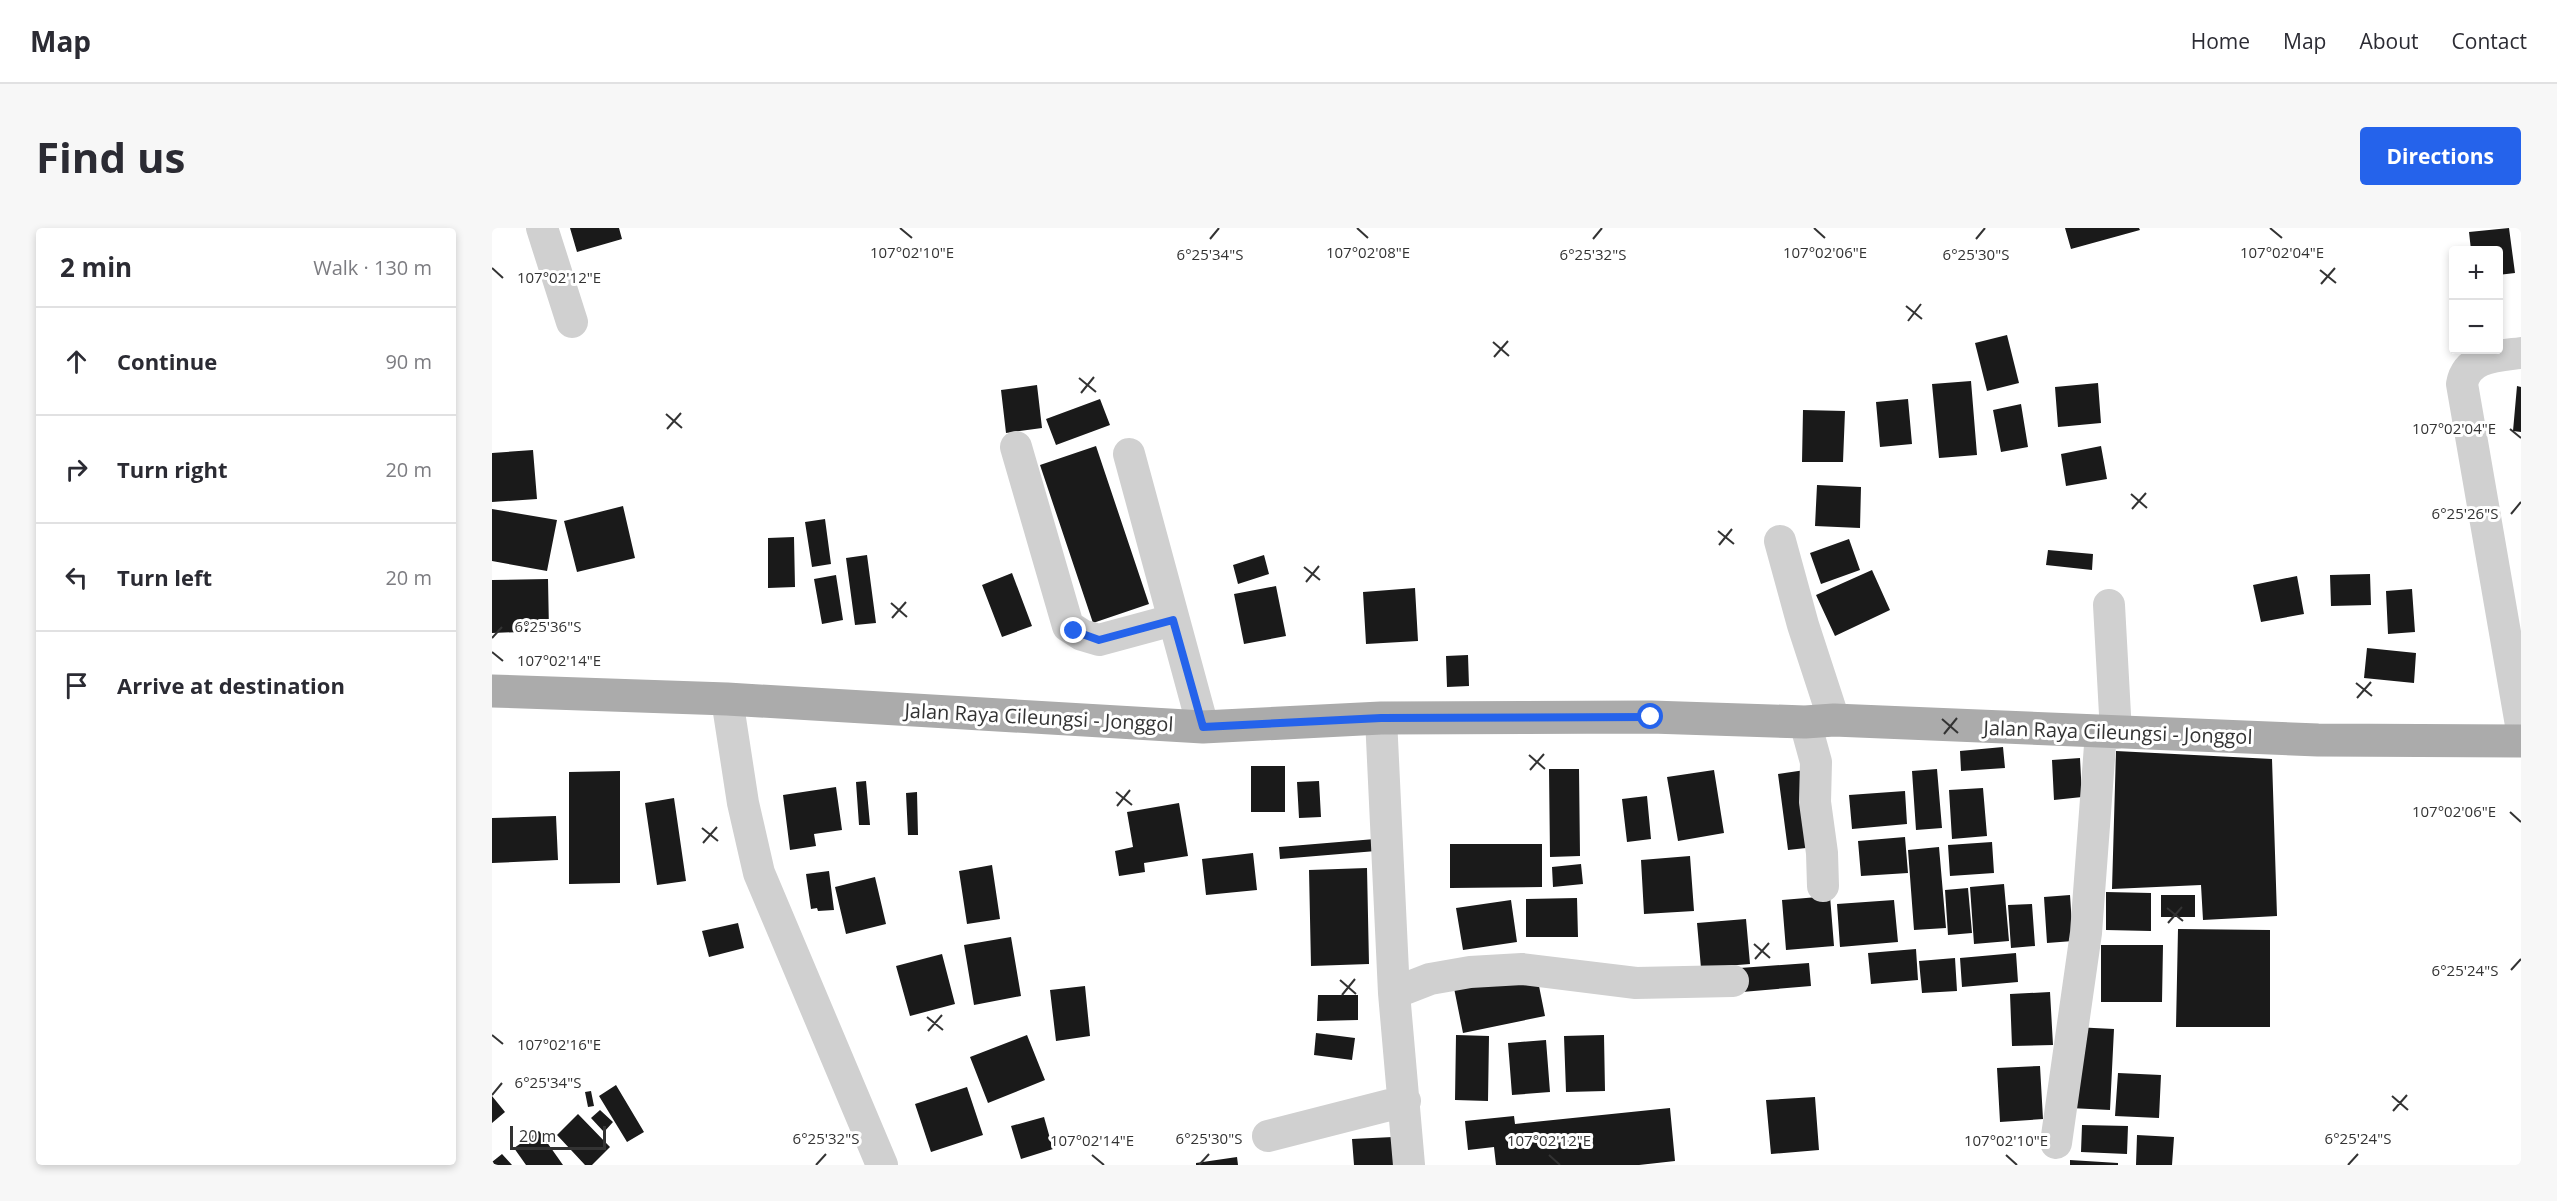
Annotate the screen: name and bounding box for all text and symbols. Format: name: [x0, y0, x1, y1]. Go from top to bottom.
text: Map: [30, 22, 91, 60]
text: Home: [2191, 27, 2250, 55]
text: Map: [2283, 27, 2326, 55]
text: About: [2359, 27, 2419, 55]
text: Contact: [2452, 27, 2527, 55]
button: Directions: [2360, 127, 2521, 185]
text: Find us: [36, 128, 185, 185]
text: 107°02'10"E: [870, 242, 954, 262]
text: 107°02'08"E: [1326, 242, 1410, 262]
text: 107°02'06"E: [1783, 242, 1867, 262]
text: 107°02'04"E: [2240, 242, 2324, 262]
text: 6°25'34"S: [1177, 244, 1243, 264]
text: 6°25'32"S: [1560, 244, 1626, 264]
text: 6°25'30"S: [1943, 244, 2009, 264]
map controls: [2449, 246, 2503, 354]
button: +: [2449, 246, 2503, 300]
text: 2 min: [60, 249, 132, 285]
text: Walk · 130 m: [313, 254, 432, 281]
text: 107°02'12"E: [517, 267, 601, 287]
button: −: [2449, 300, 2503, 354]
icon: ahead: [60, 345, 93, 378]
text: Continue: [117, 346, 217, 376]
text: 90 m: [385, 348, 432, 375]
text: 107°02'04"E: [2412, 418, 2496, 438]
icon: right: [60, 453, 93, 486]
text: Turn right: [117, 454, 228, 484]
text: 20 m: [385, 456, 432, 483]
text: 6°25'26"S: [2432, 503, 2498, 523]
icon: left: [60, 561, 93, 594]
text: Turn left: [117, 562, 212, 592]
text: 20 m: [385, 564, 432, 591]
text: 6°25'36"S: [515, 616, 581, 636]
route end: [1060, 617, 1086, 643]
text: 107°02'14"E: [517, 650, 601, 670]
icon: arrive: [60, 669, 93, 702]
text: Arrive at destination: [117, 670, 345, 700]
street label: Jalan Raya Cileungsi - Jonggol: [902, 696, 1174, 738]
route start: [1637, 703, 1663, 729]
street label: Jalan Raya Cileungsi - Jonggol: [1981, 714, 2253, 750]
text: 107°02'06"E: [2412, 801, 2496, 821]
text: 6°25'24"S: [2432, 960, 2498, 980]
text: 107°02'16"E: [517, 1034, 601, 1054]
text: 6°25'34"S: [515, 1072, 581, 1092]
scale bar: [510, 1123, 606, 1150]
text: 20 m: [519, 1125, 556, 1147]
text: 6°25'32"S: [793, 1128, 859, 1148]
text: 6°25'30"S: [1176, 1128, 1242, 1148]
text: 6°25'24"S: [2325, 1128, 2391, 1148]
text: 107°02'14"E: [1050, 1130, 1134, 1150]
text: 107°02'12"E: [1507, 1130, 1591, 1150]
text: 107°02'10"E: [1964, 1130, 2048, 1150]

